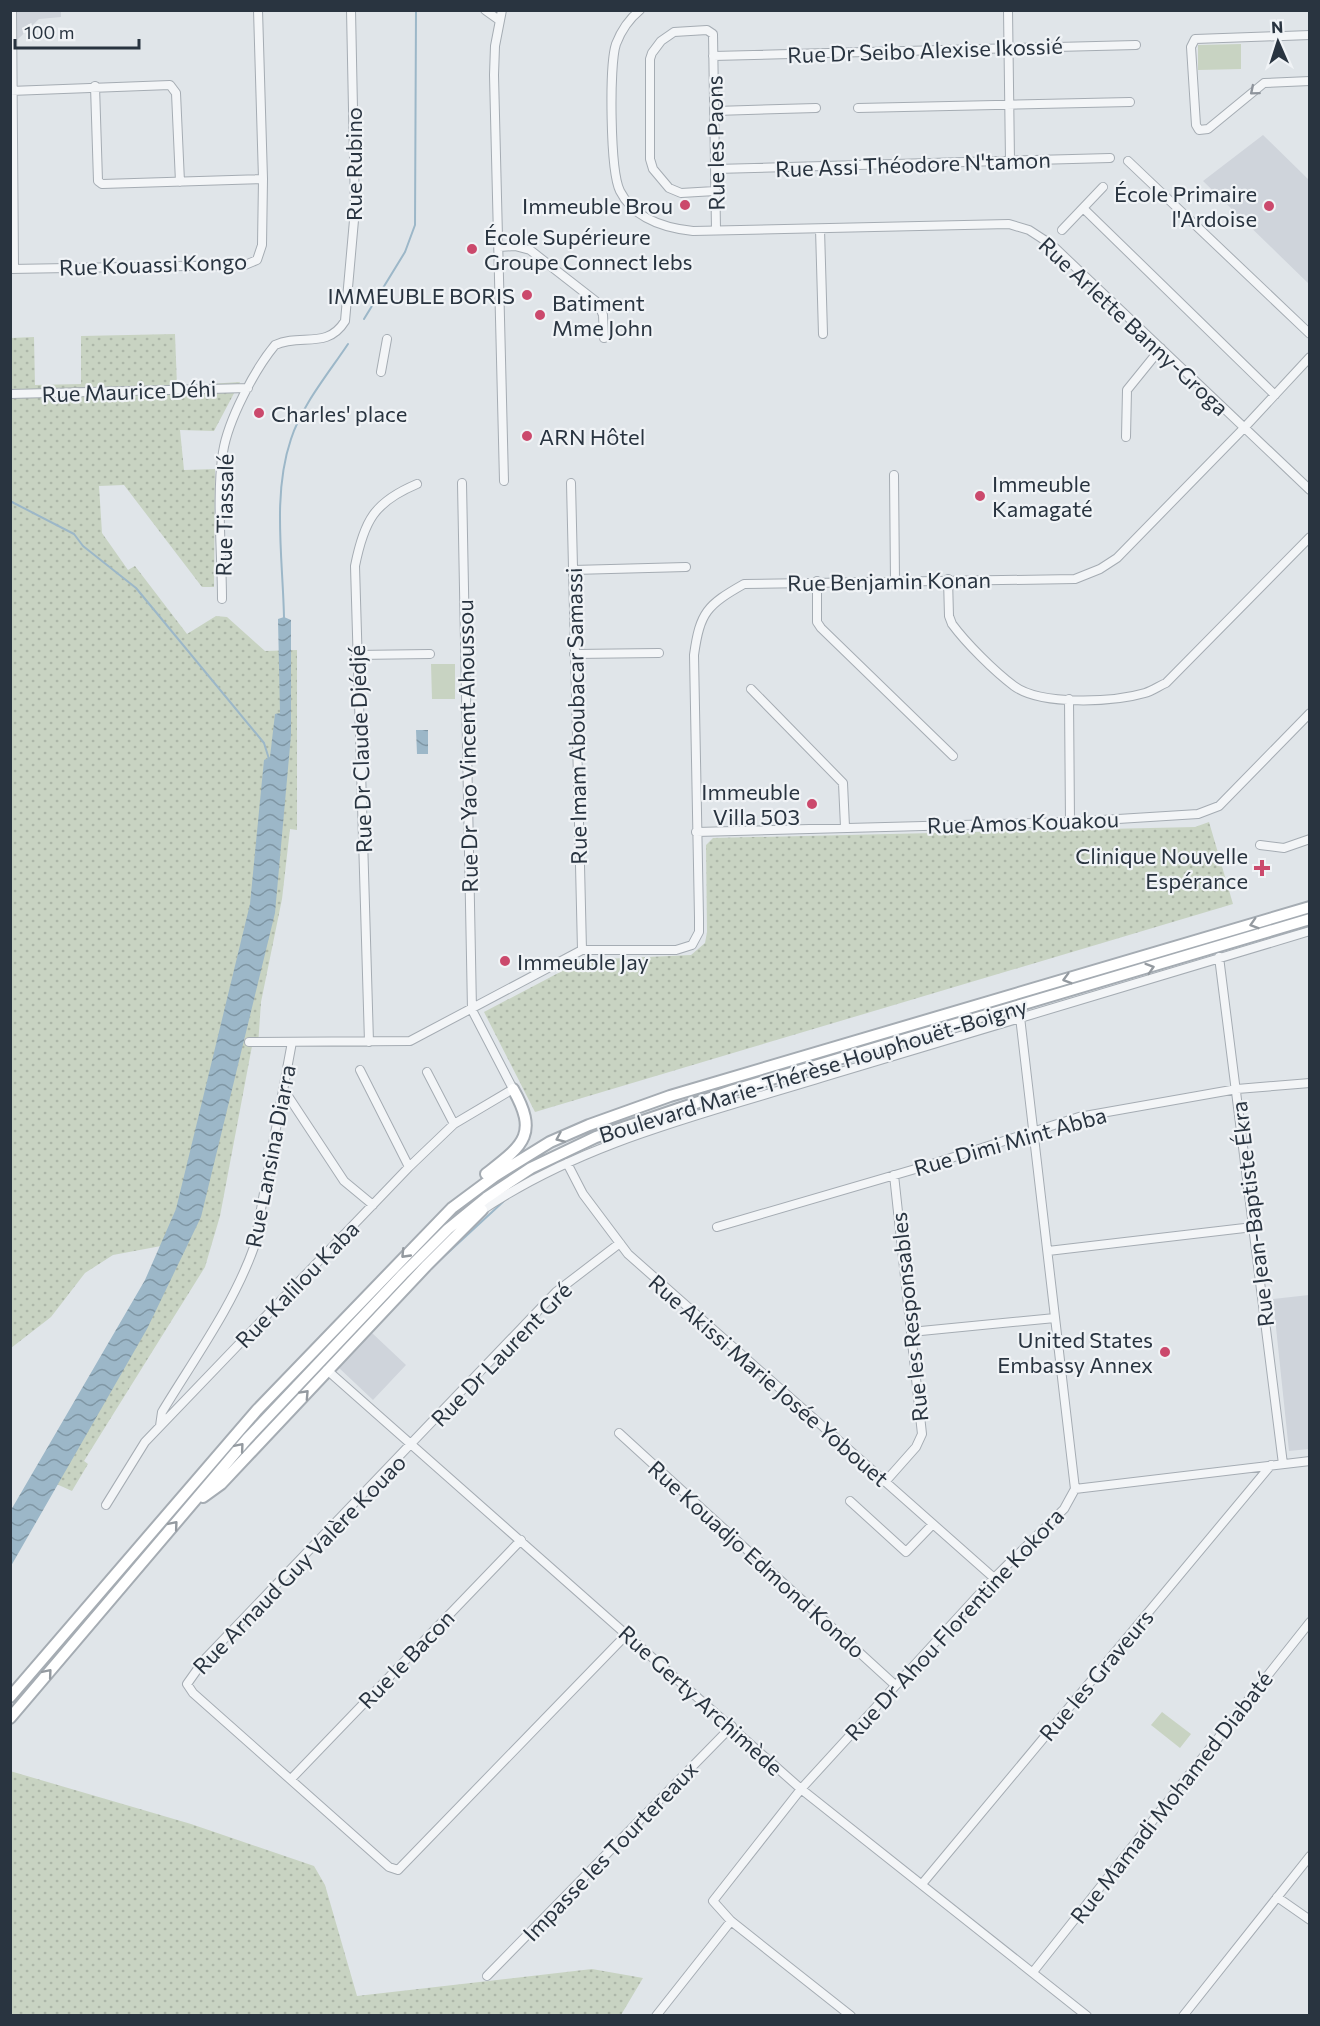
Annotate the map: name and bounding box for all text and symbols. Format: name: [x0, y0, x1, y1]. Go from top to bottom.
scale bar: [15, 12, 140, 50]
north arrow: [1248, 12, 1308, 72]
text: N: [1271, 17, 1284, 36]
text: 100 m: [24, 21, 74, 43]
street label: Rue Dr Seibo Alexise Ikossié: [787, 32, 1063, 68]
street label: Rue les Paons: [700, 75, 730, 211]
one-way arrow: [1250, 84, 1261, 95]
street label: Rue Rubino: [340, 107, 367, 221]
street label: Rue Assi Théodore N'tamon: [775, 146, 1051, 182]
place label: École Primaire l'Ardoise: [1114, 180, 1257, 232]
place label: Immeuble Brou: [522, 192, 673, 219]
marker: Immeuble Brou: [678, 198, 692, 212]
marker: École Primaire l'Ardoise: [1262, 199, 1276, 213]
place label: École Supérieure Groupe Connect Iebs: [484, 223, 693, 275]
street label: Rue Arlette Banny-Groga: [1033, 231, 1235, 421]
marker: École Supérieure Groupe Connect Iebs: [465, 242, 479, 256]
street label: Rue Kouassi Kongo: [59, 247, 247, 281]
place label: IMMEUBLE BORIS: [328, 282, 515, 309]
marker: IMMEUBLE BORIS: [520, 288, 534, 302]
place label: Batiment Mme John: [552, 289, 653, 341]
marker: Batiment Mme John: [533, 308, 547, 322]
street label: Rue Maurice Déhi: [41, 374, 217, 408]
place label: Charles' place: [271, 400, 407, 427]
marker: Charles' place: [252, 406, 266, 420]
place label: ARN Hôtel: [539, 423, 645, 450]
marker: ARN Hôtel: [520, 429, 534, 443]
street label: Rue Tiassalé: [209, 453, 239, 577]
place label: Immeuble Kamagaté: [992, 470, 1093, 522]
marker: Immeuble Kamagaté: [973, 489, 987, 503]
street label: Rue Benjamin Konan: [787, 566, 991, 596]
street label: Rue Imam Aboubacar Samassi: [560, 567, 592, 865]
street label: Rue Dr Yao Vincent Ahoussou: [451, 599, 483, 893]
street label: Rue Dr Claude Djédjé: [343, 644, 377, 854]
place label: Immeuble Villa 503: [701, 778, 800, 830]
marker: Immeuble Villa 503: [805, 797, 819, 811]
street label: Rue Amos Kouakou: [927, 805, 1119, 839]
place label: Clinique Nouvelle Espérance: [1075, 842, 1248, 894]
marker: Clinique Nouvelle Espérance: [1253, 859, 1271, 877]
one-way arrow: [1249, 917, 1260, 929]
place label: Immeuble Jay: [517, 948, 649, 975]
marker: Immeuble Jay: [498, 954, 512, 968]
one-way arrow: [1144, 963, 1155, 975]
one-way arrow: [1062, 972, 1073, 984]
street label: Boulevard Marie-Thérèse Houphouët-Boigny: [596, 992, 1030, 1148]
street label: Rue Lansina Diarra: [239, 1062, 301, 1250]
street label: Rue Jean-Baptiste Ékra: [1225, 1100, 1279, 1328]
street label: Rue Dimi Mint Abba: [911, 1101, 1109, 1181]
one-way arrow: [556, 1131, 567, 1143]
street label: Rue les Responsables: [885, 1211, 933, 1423]
street label: Rue Kalilou Kaba: [230, 1215, 364, 1353]
one-way arrow: [401, 1247, 412, 1257]
street label: Rue Akissi Marie Josée Yobouet: [644, 1268, 894, 1492]
street label: Rue Dr Laurent Gré: [425, 1276, 577, 1432]
place label: United States Embassy Annex: [997, 1326, 1153, 1378]
marker: United States Embassy Annex: [1158, 1345, 1172, 1359]
one-way arrow: [298, 1390, 309, 1400]
one-way arrow: [233, 1443, 244, 1454]
street label: Rue Arnaud Guy Valère Kouao: [187, 1449, 411, 1679]
street label: Rue Kouadjo Edmond Kondo: [643, 1454, 871, 1664]
street label: Rue Dr Ahou Florentine Kokora: [839, 1502, 1069, 1746]
one-way arrow: [167, 1520, 178, 1531]
street label: Rue le Bacon: [352, 1604, 460, 1714]
street label: Rue les Graveurs: [1033, 1604, 1159, 1746]
street label: Rue Gerty Archimède: [613, 1619, 789, 1781]
street label: Rue Mamadi Mohamed Diabaté: [1064, 1665, 1278, 1929]
one-way arrow: [41, 1669, 52, 1680]
street label: Impasse les Tourtereaux: [517, 1755, 703, 1947]

